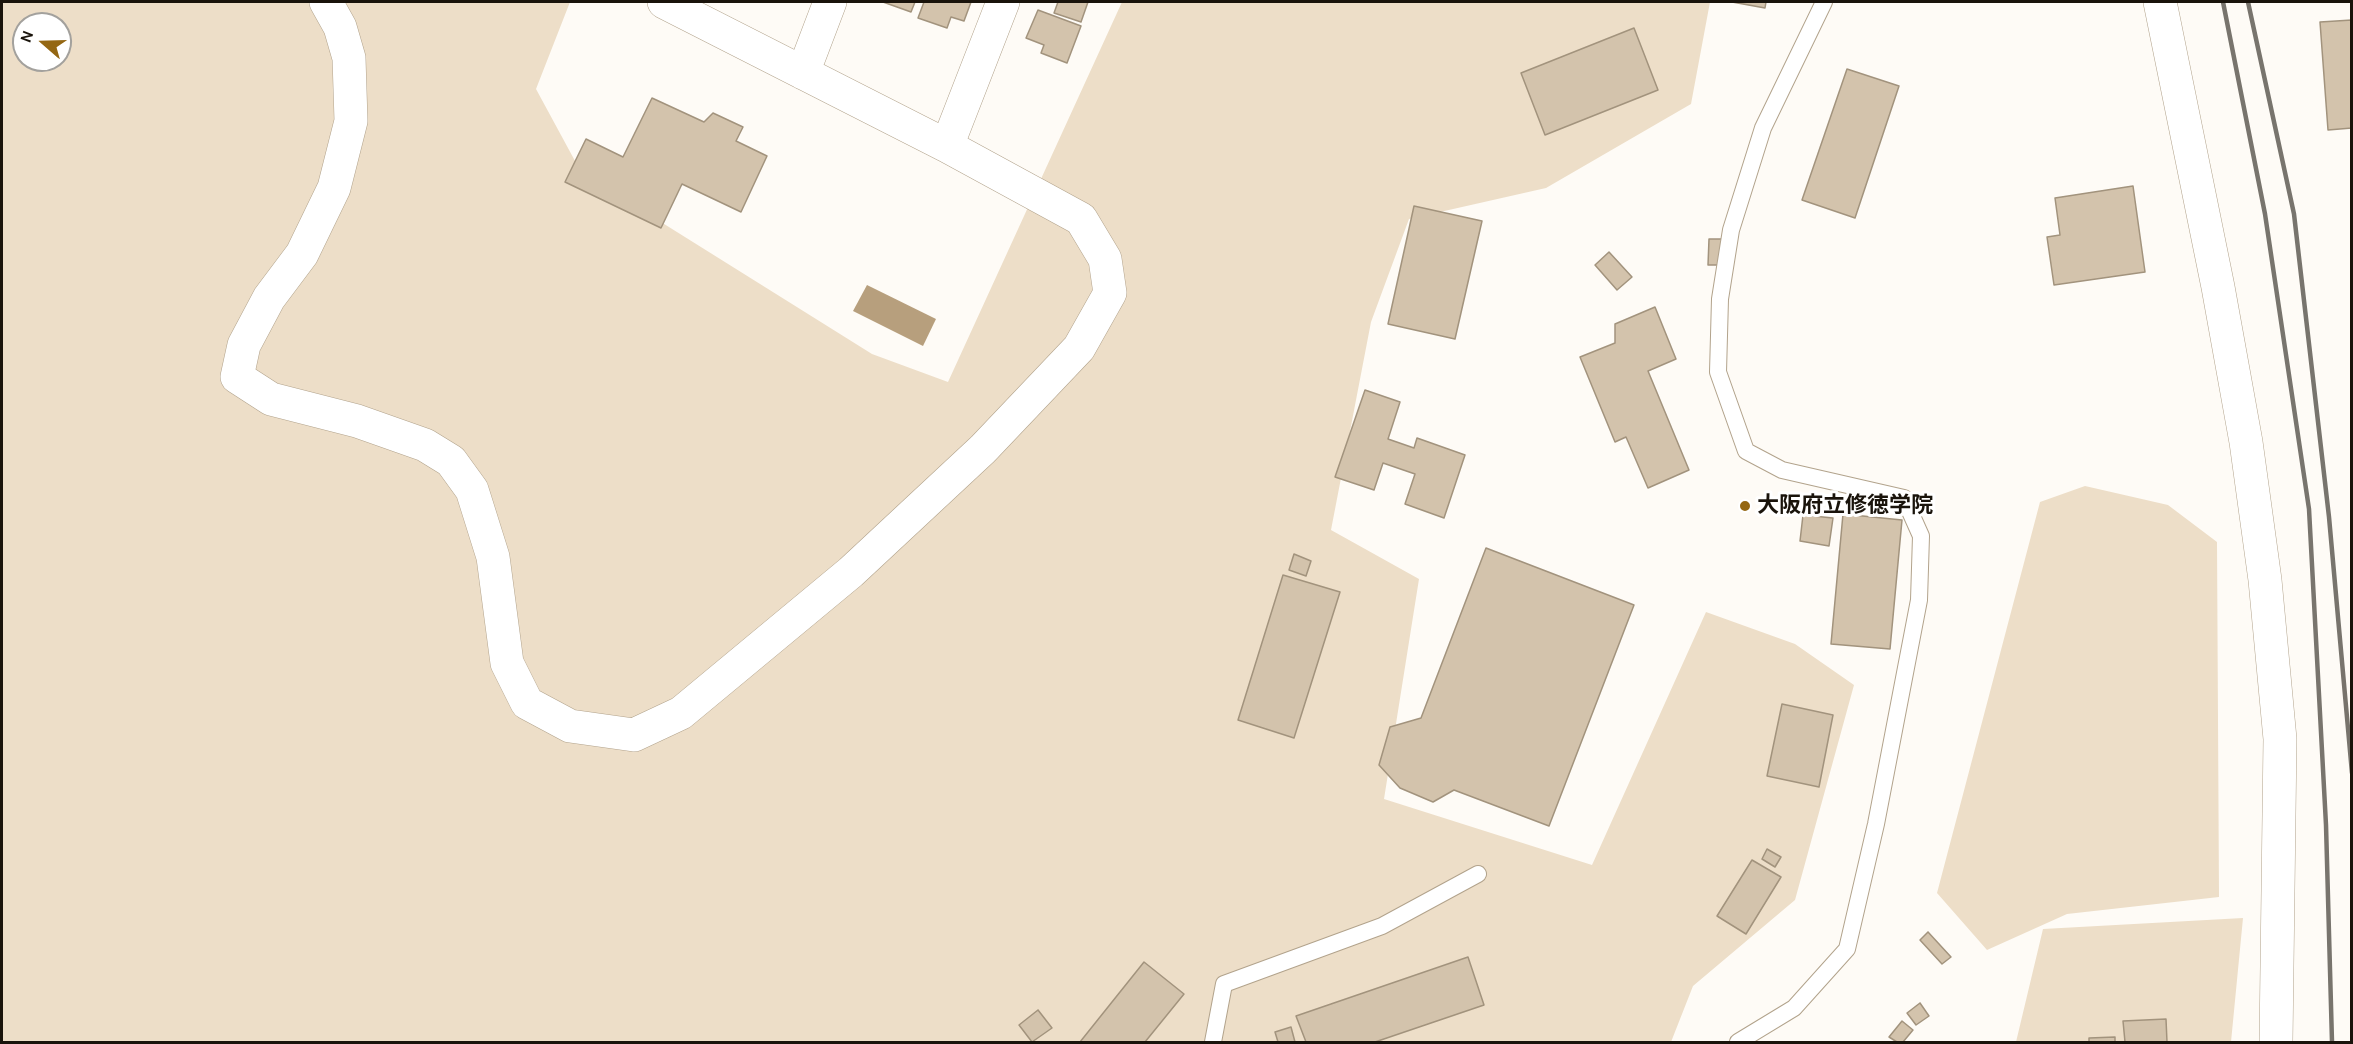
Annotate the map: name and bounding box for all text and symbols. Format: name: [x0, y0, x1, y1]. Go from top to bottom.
north arrow: [12, 12, 72, 72]
text: N: [16, 28, 37, 45]
place label: 大阪府立修徳学院: [1757, 493, 1933, 519]
marker: 大阪府立修徳学院: [1738, 499, 1752, 513]

